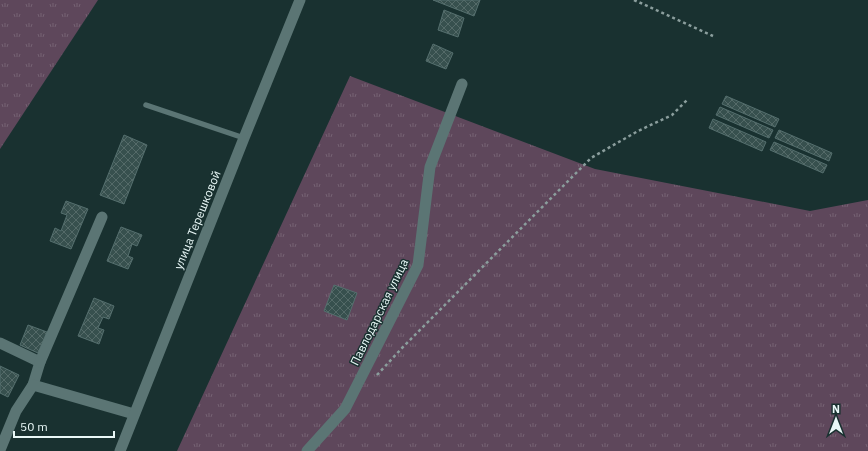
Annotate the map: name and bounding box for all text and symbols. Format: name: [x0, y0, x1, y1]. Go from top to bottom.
street label: улица Терешковой: [170, 168, 224, 272]
street label: Павлодарская улица: [347, 256, 412, 368]
north arrow: [816, 399, 856, 439]
text: N: [832, 402, 840, 416]
scale bar: [14, 413, 114, 439]
text: 50 m: [20, 419, 48, 434]

